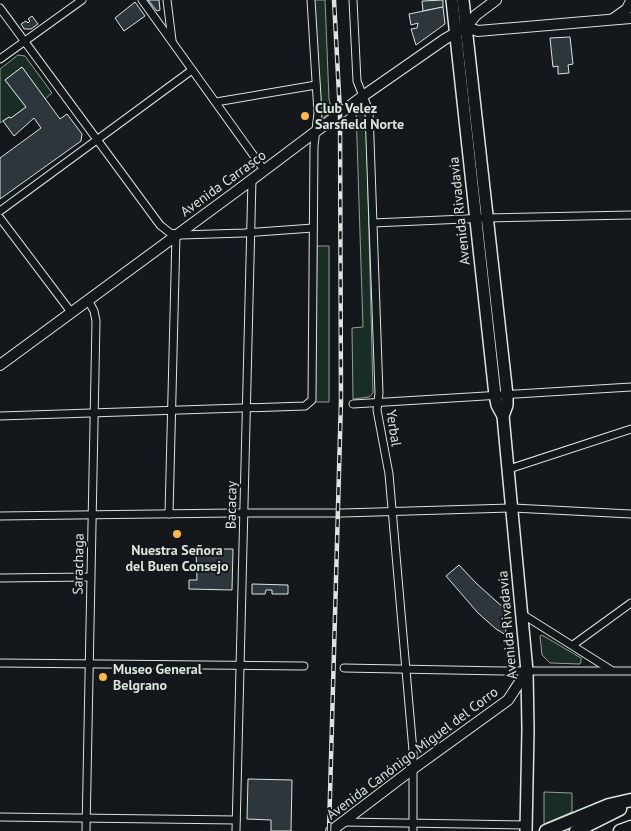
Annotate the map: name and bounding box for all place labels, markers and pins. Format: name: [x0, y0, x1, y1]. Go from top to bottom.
place label: Club Velez Sarsfield Norte: [315, 99, 404, 133]
marker: Club Velez Sarsfield Norte: [299, 110, 311, 122]
marker: Nuestra Señora del Buen Consejo: [171, 528, 183, 540]
place label: Nuestra Señora del Buen Consejo: [126, 541, 229, 575]
place label: Museo General Belgrano: [113, 660, 203, 694]
marker: Museo General Belgrano: [97, 671, 109, 683]

